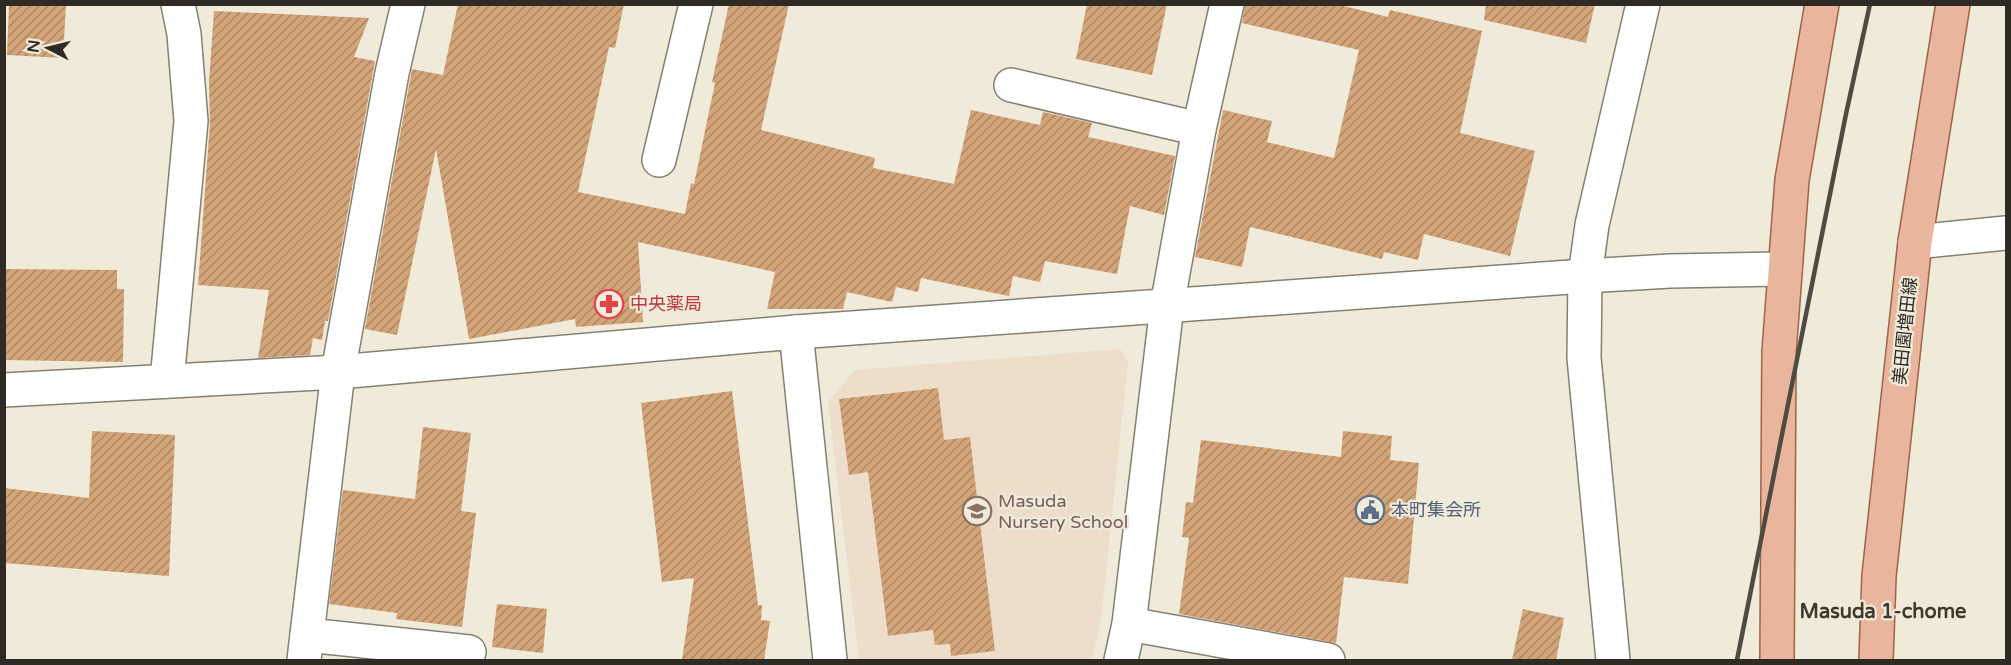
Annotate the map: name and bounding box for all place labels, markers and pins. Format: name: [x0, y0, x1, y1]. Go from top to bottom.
pharmacy icon: 中央薬局: [593, 288, 625, 320]
place label: 中央薬局: [630, 293, 702, 315]
place label: Masuda Nursery School: [998, 490, 1128, 533]
public building icon: 本町集会所: [1354, 494, 1386, 526]
school or university icon: Masuda Nursery School: [961, 495, 993, 527]
place label: 本町集会所: [1391, 499, 1481, 521]

